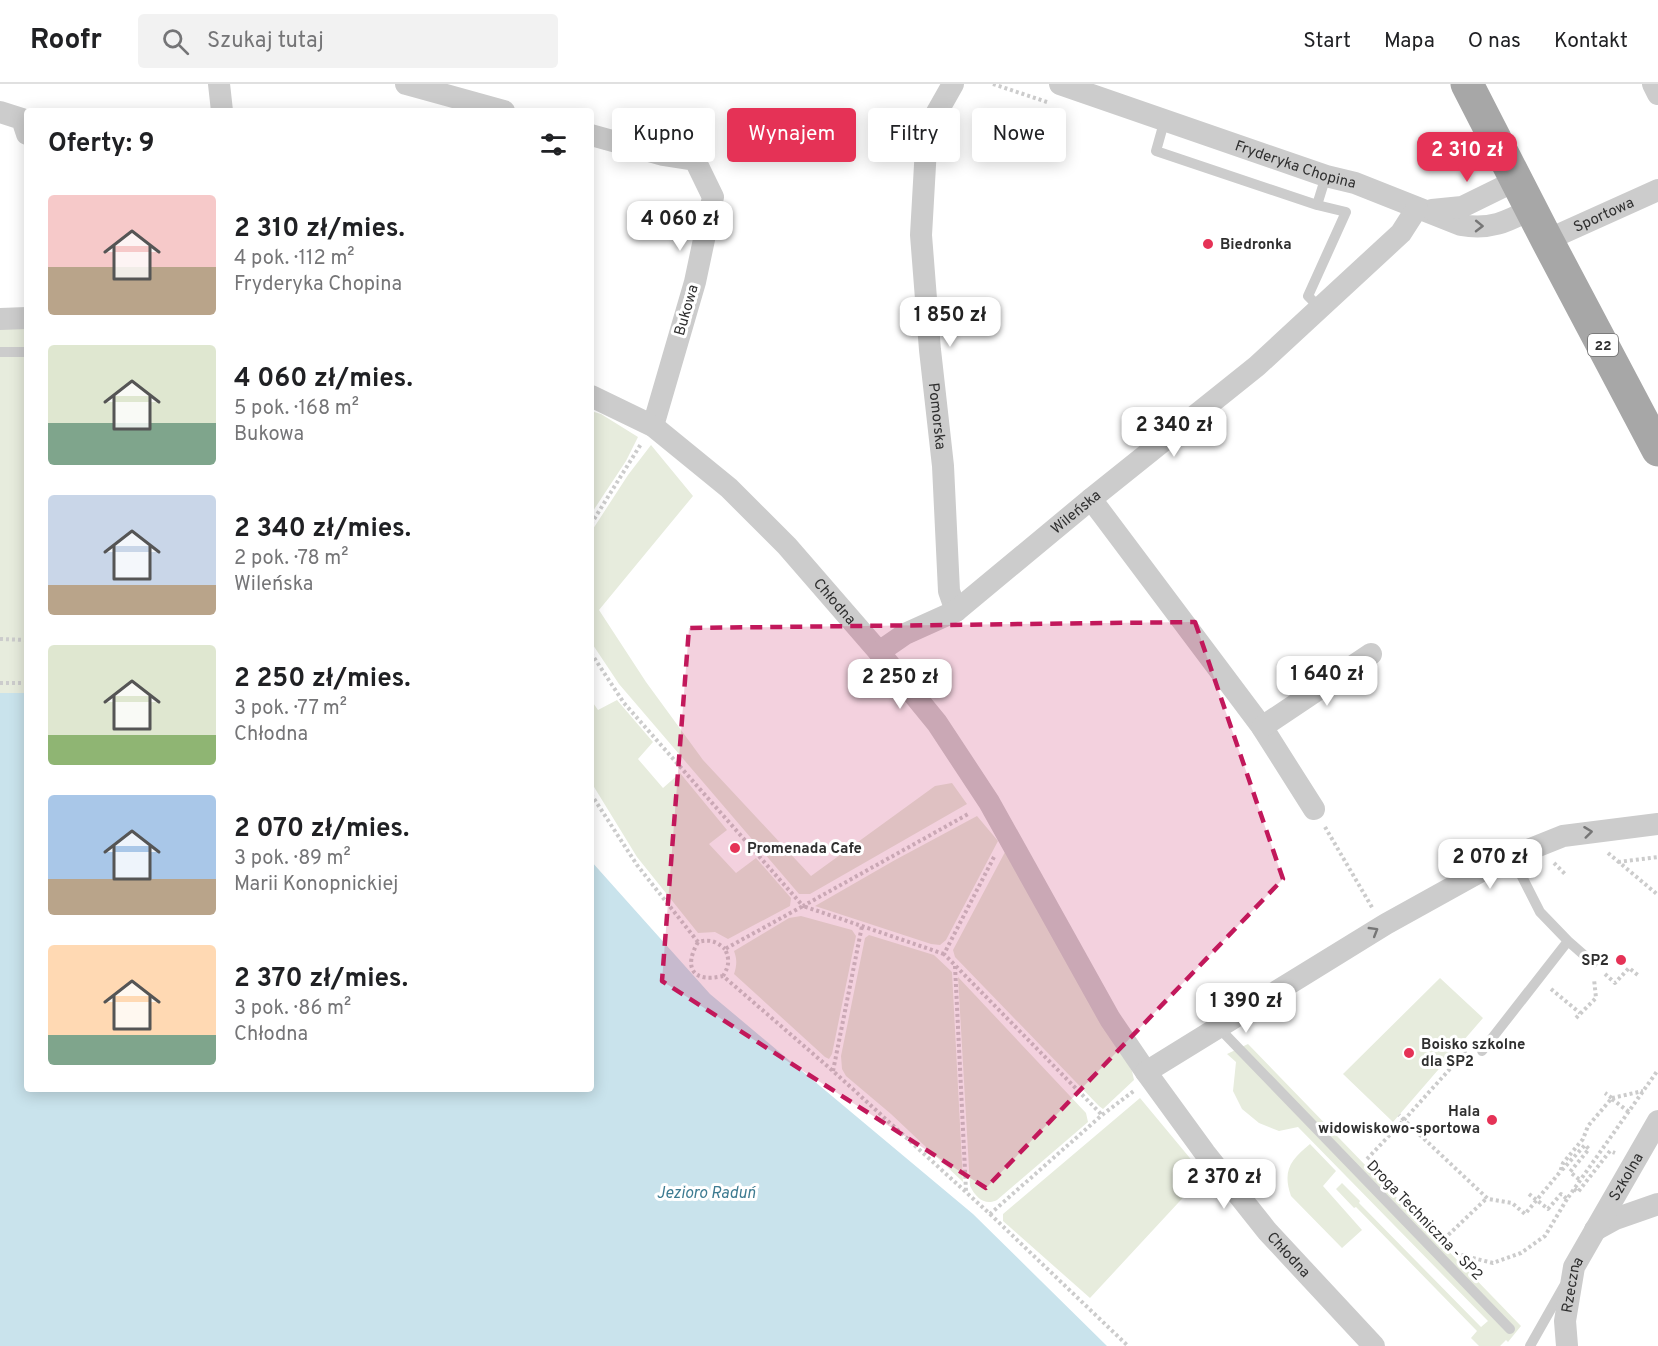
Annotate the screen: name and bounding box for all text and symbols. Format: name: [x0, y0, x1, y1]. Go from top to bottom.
search box: [138, 14, 558, 68]
text: Roofr: [30, 23, 102, 59]
icon: search: [159, 25, 192, 58]
text: Szukaj tutaj: [207, 28, 324, 55]
text: Start: [1303, 28, 1351, 55]
text: Mapa: [1384, 28, 1435, 55]
text: O nas: [1468, 28, 1521, 55]
text: Kontakt: [1554, 28, 1628, 55]
chip: Kupno: [612, 108, 715, 162]
chip: Wynajem: [727, 108, 856, 162]
chip: Filtry: [868, 108, 960, 162]
chip: Nowe: [972, 108, 1066, 162]
text: Oferty: 9: [48, 128, 154, 161]
icon: filters: [537, 128, 570, 161]
pin: 2 310 zł: [1405, 132, 1529, 183]
street label: Fryderyka Chopina: [1232, 137, 1358, 194]
text: 2 310 zł: [1431, 138, 1503, 164]
street label: Sportowa: [1571, 194, 1637, 238]
pin: 4 060 zł: [618, 201, 742, 252]
text: 4 060 zł: [641, 207, 719, 233]
text: 2 310 zł/mies.: [234, 213, 405, 246]
icon: home: [96, 219, 168, 291]
one-way arrow: [1474, 220, 1483, 232]
place label: Biedronka: [1220, 236, 1292, 255]
marker: Biedronka: [1201, 237, 1215, 251]
text: 4 pok. · 112 m²: [234, 246, 355, 272]
text: Fryderyka Chopina: [234, 272, 402, 298]
street label: Bukowa: [671, 283, 704, 338]
pin: 1 850 zł: [888, 297, 1012, 348]
text: 1 850 zł: [914, 303, 986, 329]
road number: 22: [1588, 334, 1618, 356]
text: 4 060 zł/mies.: [234, 363, 413, 396]
icon: home: [96, 369, 168, 441]
street label: Pomorska: [923, 382, 949, 451]
text: 5 pok. · 168 m²: [234, 396, 359, 422]
pin: 2 340 zł: [1112, 407, 1236, 458]
text: 2 340 zł: [1136, 413, 1212, 439]
text: Bukowa: [234, 422, 304, 448]
street label: Wileńska: [1048, 487, 1106, 539]
text: 2 340 zł/mies.: [234, 513, 411, 546]
icon: home: [96, 519, 168, 591]
text: 2 pok. · 78 m²: [234, 546, 349, 572]
text: Wileńska: [234, 572, 313, 598]
street label: Chłodna: [808, 575, 859, 629]
pin: 1 640 zł: [1265, 656, 1389, 707]
pin: 2 250 zł: [838, 659, 962, 710]
text: 1 640 zł: [1291, 662, 1363, 688]
text: 2 250 zł/mies.: [234, 663, 411, 696]
text: 2 250 zł: [862, 665, 938, 691]
icon: home: [96, 669, 168, 741]
text: 3 pok. · 77 m²: [234, 696, 347, 722]
text: Chłodna: [234, 722, 308, 748]
text: 2 070 zł/mies.: [234, 813, 409, 846]
icon: home: [96, 819, 168, 891]
one-way arrow: [1583, 827, 1593, 839]
pin: 2 070 zł: [1428, 839, 1552, 890]
place label: Promenada Cafe: [747, 840, 862, 859]
marker: Promenada Cafe: [728, 841, 742, 855]
text: 2 070 zł: [1452, 845, 1528, 871]
text: 3 pok. · 89 m²: [234, 846, 351, 872]
text: Marii Konopnickiej: [234, 872, 398, 898]
one-way arrow: [1368, 927, 1378, 939]
place label: SP2: [1581, 952, 1609, 971]
marker: SP2: [1614, 953, 1628, 967]
text: 2 370 zł/mies.: [234, 963, 408, 996]
icon: home: [96, 969, 168, 1041]
pin: 1 390 zł: [1184, 983, 1308, 1034]
text: 1 390 zł: [1210, 989, 1282, 1015]
text: 3 pok. · 86 m²: [234, 996, 351, 1022]
text: Chłodna: [234, 1022, 308, 1048]
place label: Boisko szkolne dla SP2: [1421, 1036, 1525, 1072]
marker: Boisko szkolne dla SP2: [1402, 1046, 1416, 1060]
place label: Hala widowiskowo-sportowa: [1318, 1103, 1480, 1139]
marker: Hala widowiskowo-sportowa: [1485, 1113, 1499, 1127]
street label: Szkolna: [1606, 1150, 1649, 1205]
street label: Droga Techniczna - SP2: [1362, 1157, 1486, 1285]
pin: 2 370 zł: [1162, 1159, 1286, 1210]
text: 2 370 zł: [1187, 1165, 1261, 1191]
water label: Jezioro Raduń: [657, 1184, 757, 1204]
street label: Chłodna: [1262, 1229, 1314, 1282]
street label: Rzeczna: [1559, 1254, 1589, 1314]

